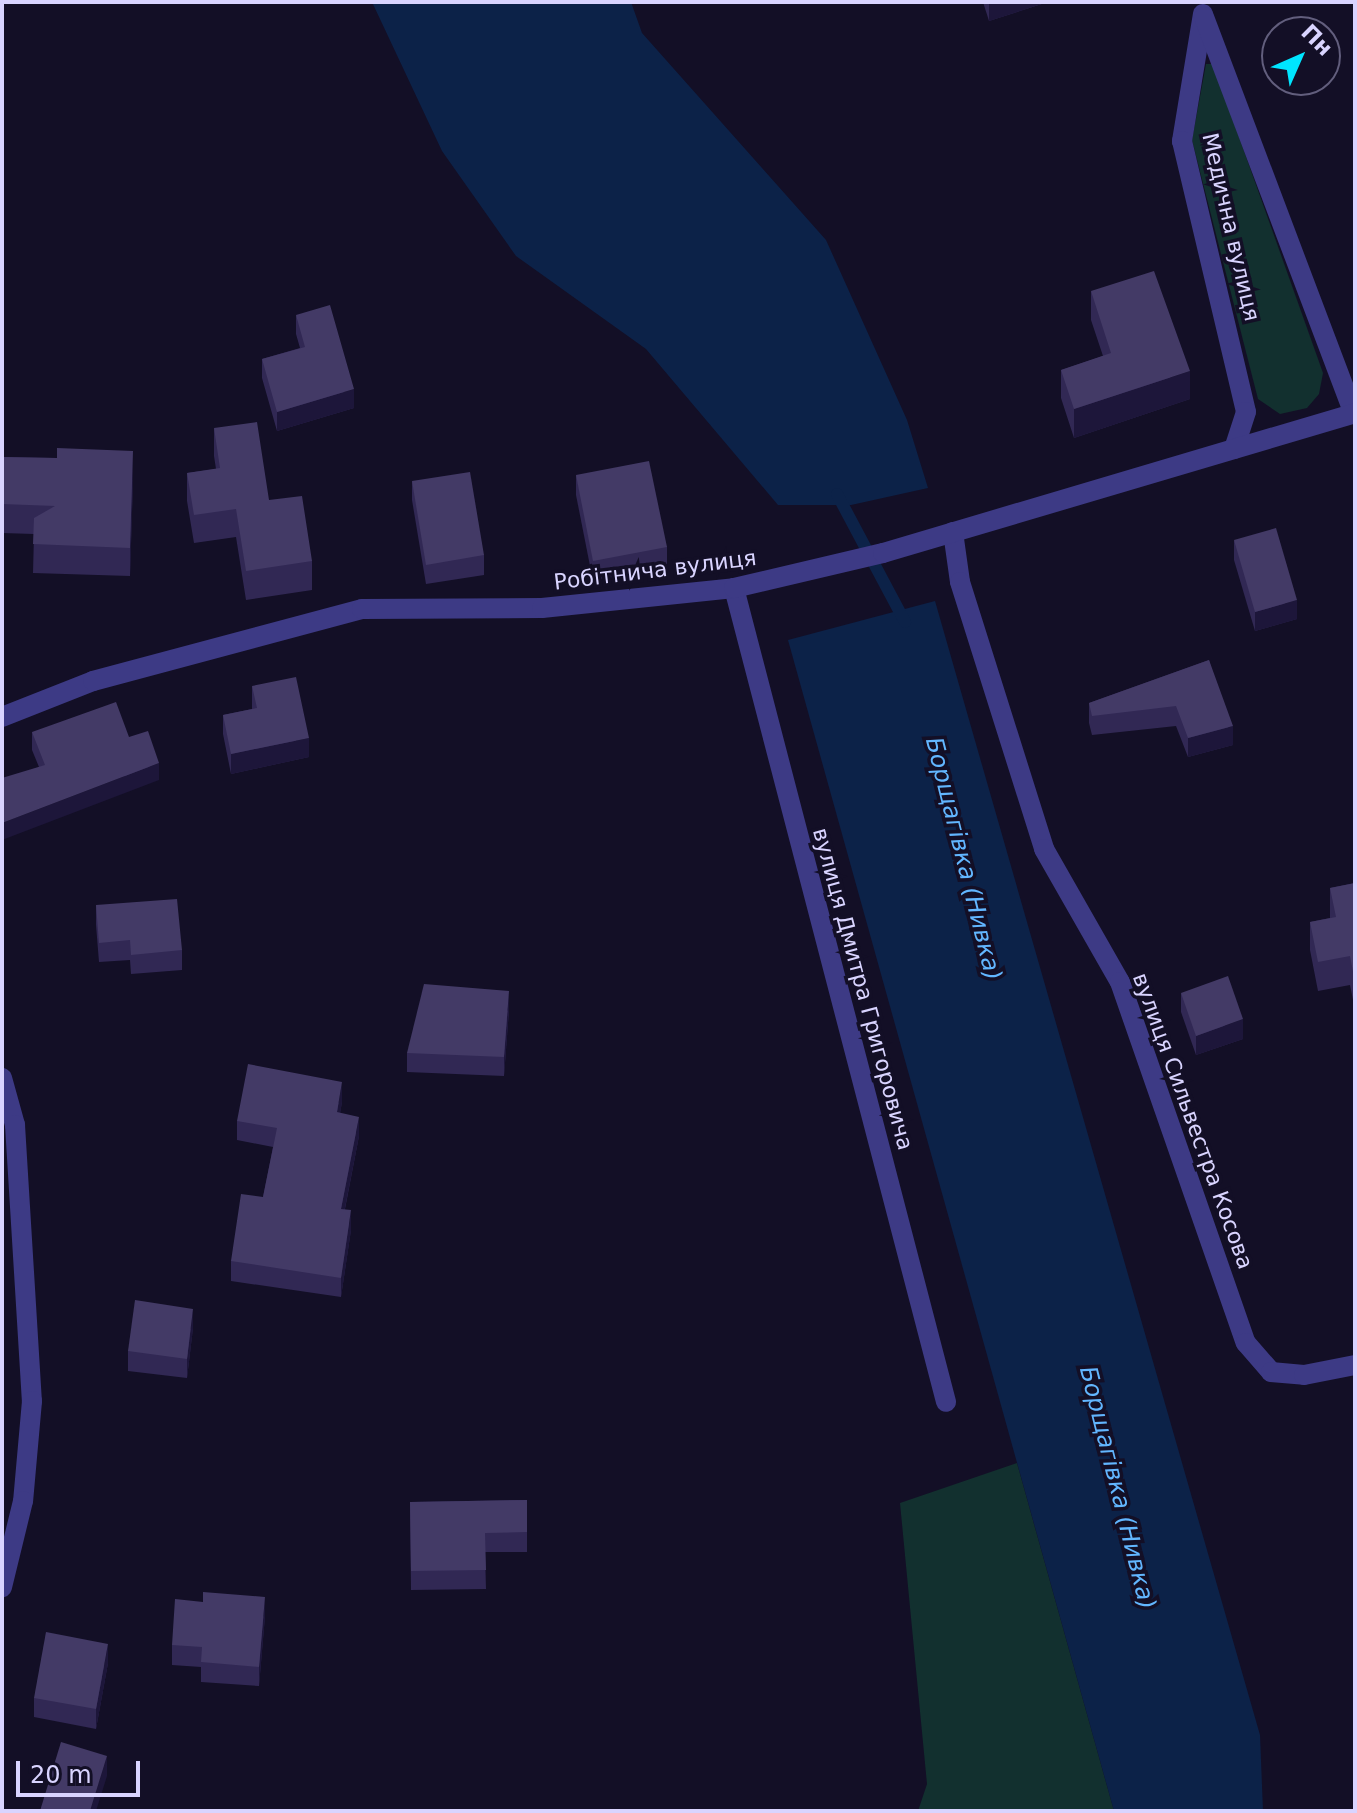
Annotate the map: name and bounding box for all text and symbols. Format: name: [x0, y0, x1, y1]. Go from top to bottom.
north arrow: [1261, 16, 1341, 96]
text: Пн: [1296, 19, 1338, 61]
street label: Медична вулиця: [1196, 130, 1266, 324]
street label: Робітнича вулиця: [552, 544, 758, 596]
water label: Борщагівка (Нивка): [919, 734, 1007, 984]
street label: вулиця Дмитра Григоровича: [807, 825, 919, 1153]
street label: вулиця Сильвестра Косова: [1127, 969, 1259, 1273]
water label: Борщагівка (Нивка): [1073, 1363, 1161, 1613]
scale bar: [20, 1745, 144, 1795]
text: 20 m: [30, 1761, 92, 1789]

